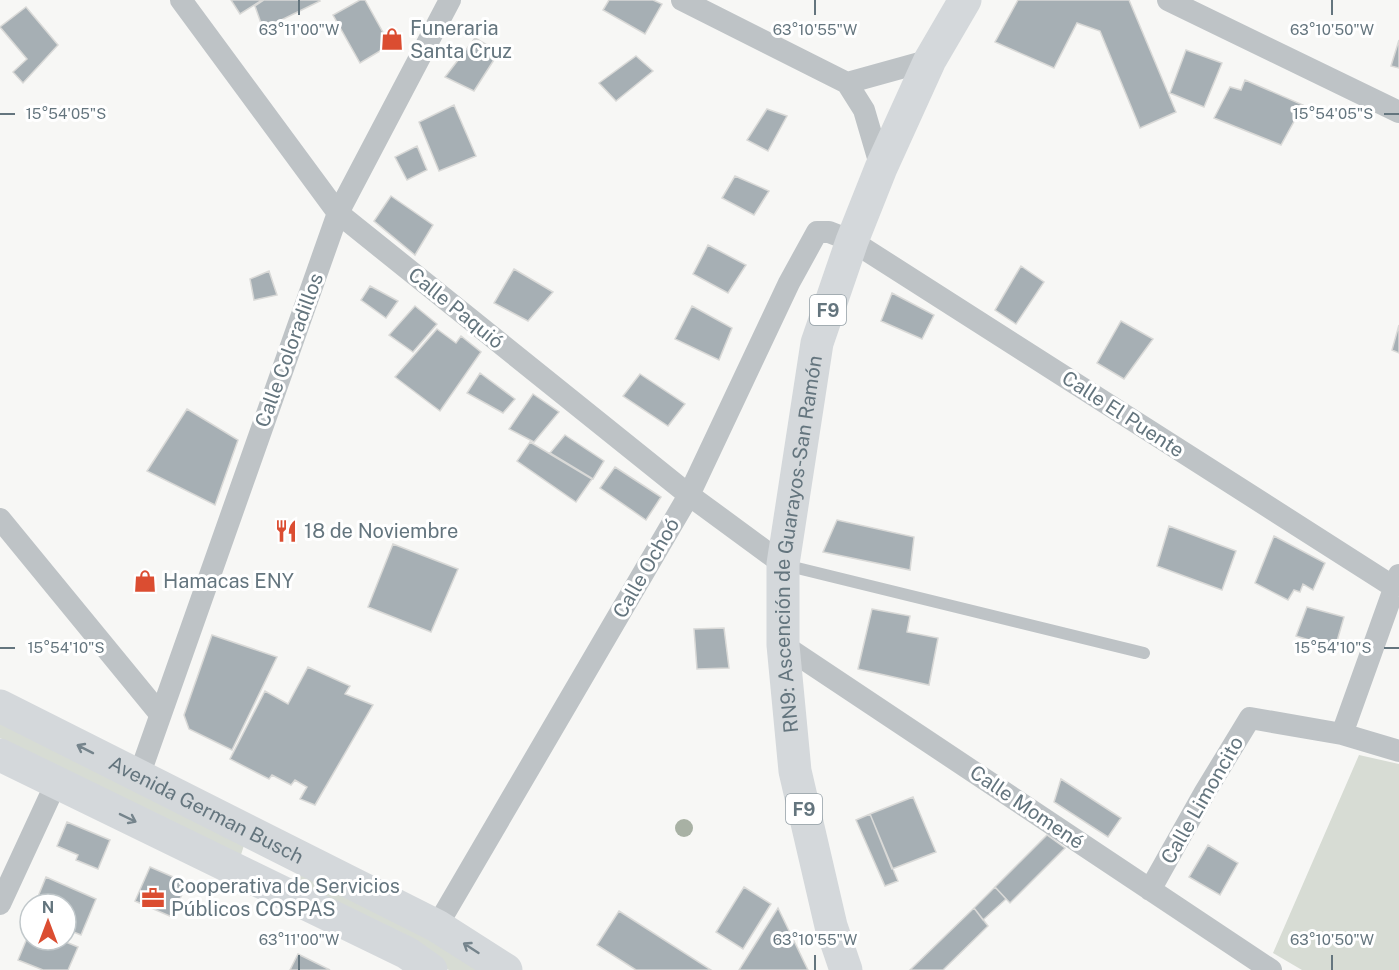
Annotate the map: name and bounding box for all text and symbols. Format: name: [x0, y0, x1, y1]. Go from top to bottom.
place label: Funeraria Santa Cruz: [410, 16, 512, 63]
text: 63°11'00"W: [259, 21, 339, 38]
text: 63°10'55"W: [773, 21, 857, 38]
text: 63°10'50"W: [1290, 21, 1374, 38]
shop icon: Funeraria Santa Cruz: [379, 26, 405, 52]
text: 15°54'05"S: [26, 105, 106, 122]
text: 15°54'05"S: [1293, 105, 1373, 122]
street label: Calle Paquió: [404, 262, 508, 354]
street label: Calle Coloradillos: [250, 270, 328, 430]
road number: F9: [810, 295, 846, 325]
street label: RN9: Ascención de Guarayos-San Ramón: [771, 354, 827, 734]
street label: Calle El Puente: [1057, 366, 1189, 462]
street label: Calle Ochoó: [608, 514, 684, 622]
restaurant icon: 18 de Noviembre: [273, 518, 299, 544]
place label: 18 de Noviembre: [304, 519, 458, 543]
shop icon: Hamacas ENY: [132, 568, 158, 594]
place label: Hamacas ENY: [163, 569, 294, 593]
text: 15°54'10"S: [27, 639, 105, 656]
text: 15°54'10"S: [1294, 639, 1372, 656]
street label: Calle Limoncito: [1156, 732, 1248, 868]
one-way arrow: [76, 742, 94, 754]
street label: Avenida German Busch: [105, 751, 308, 869]
street label: Calle Momené: [965, 760, 1089, 854]
road number: F9: [786, 794, 822, 824]
one-way arrow: [118, 813, 136, 825]
place label: Cooperativa de Servicios Públicos COSPAS: [171, 874, 400, 921]
office icon: Cooperativa de Servicios Públicos COSPAS: [140, 885, 166, 911]
north arrow: [18, 892, 78, 952]
text: N: [42, 898, 54, 917]
text: 63°11'00"W: [259, 931, 339, 948]
text: 63°10'55"W: [773, 931, 857, 948]
text: 63°10'50"W: [1290, 931, 1374, 948]
one-way arrow: [464, 942, 480, 954]

